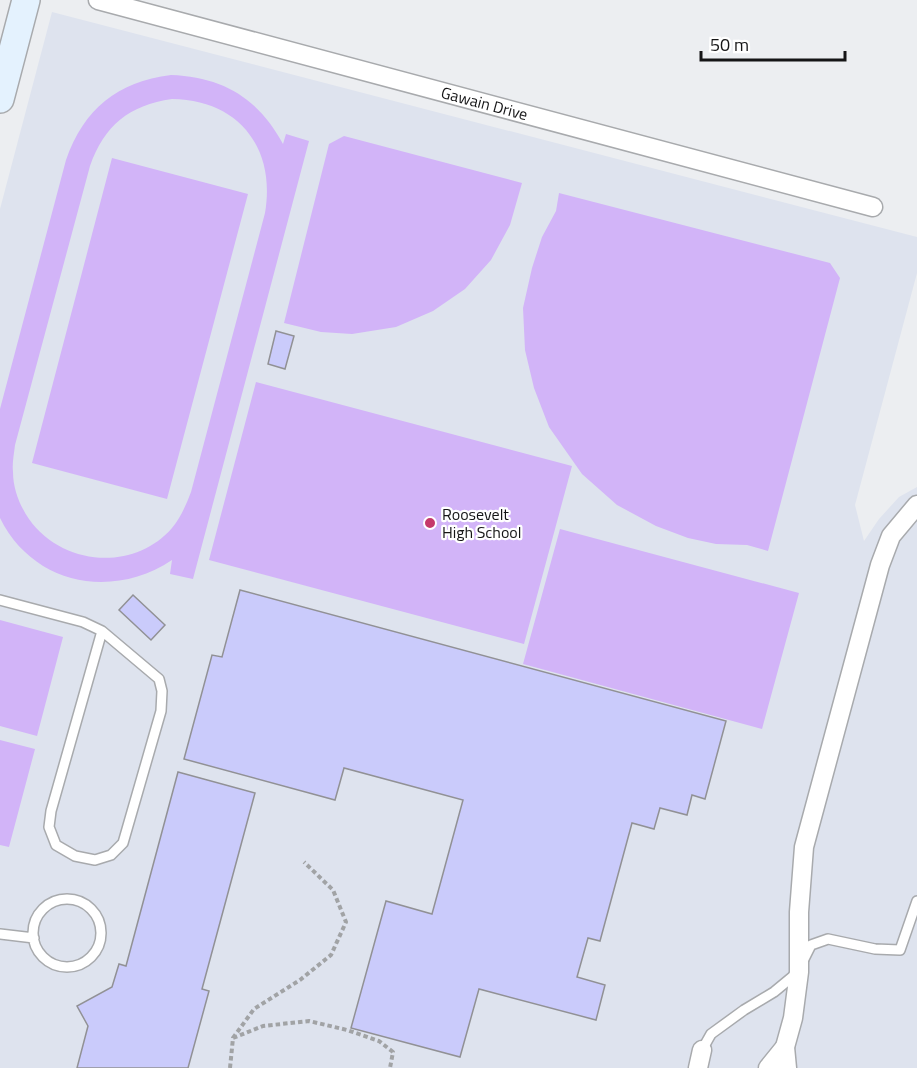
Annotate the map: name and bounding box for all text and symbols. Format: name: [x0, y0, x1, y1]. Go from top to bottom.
scale bar: [701, 24, 845, 62]
text: 50 m: [710, 31, 749, 58]
street label: Gawain Drive: [438, 80, 530, 126]
place label: Roosevelt High School: [442, 502, 521, 544]
marker: Roosevelt High School: [423, 516, 437, 530]

